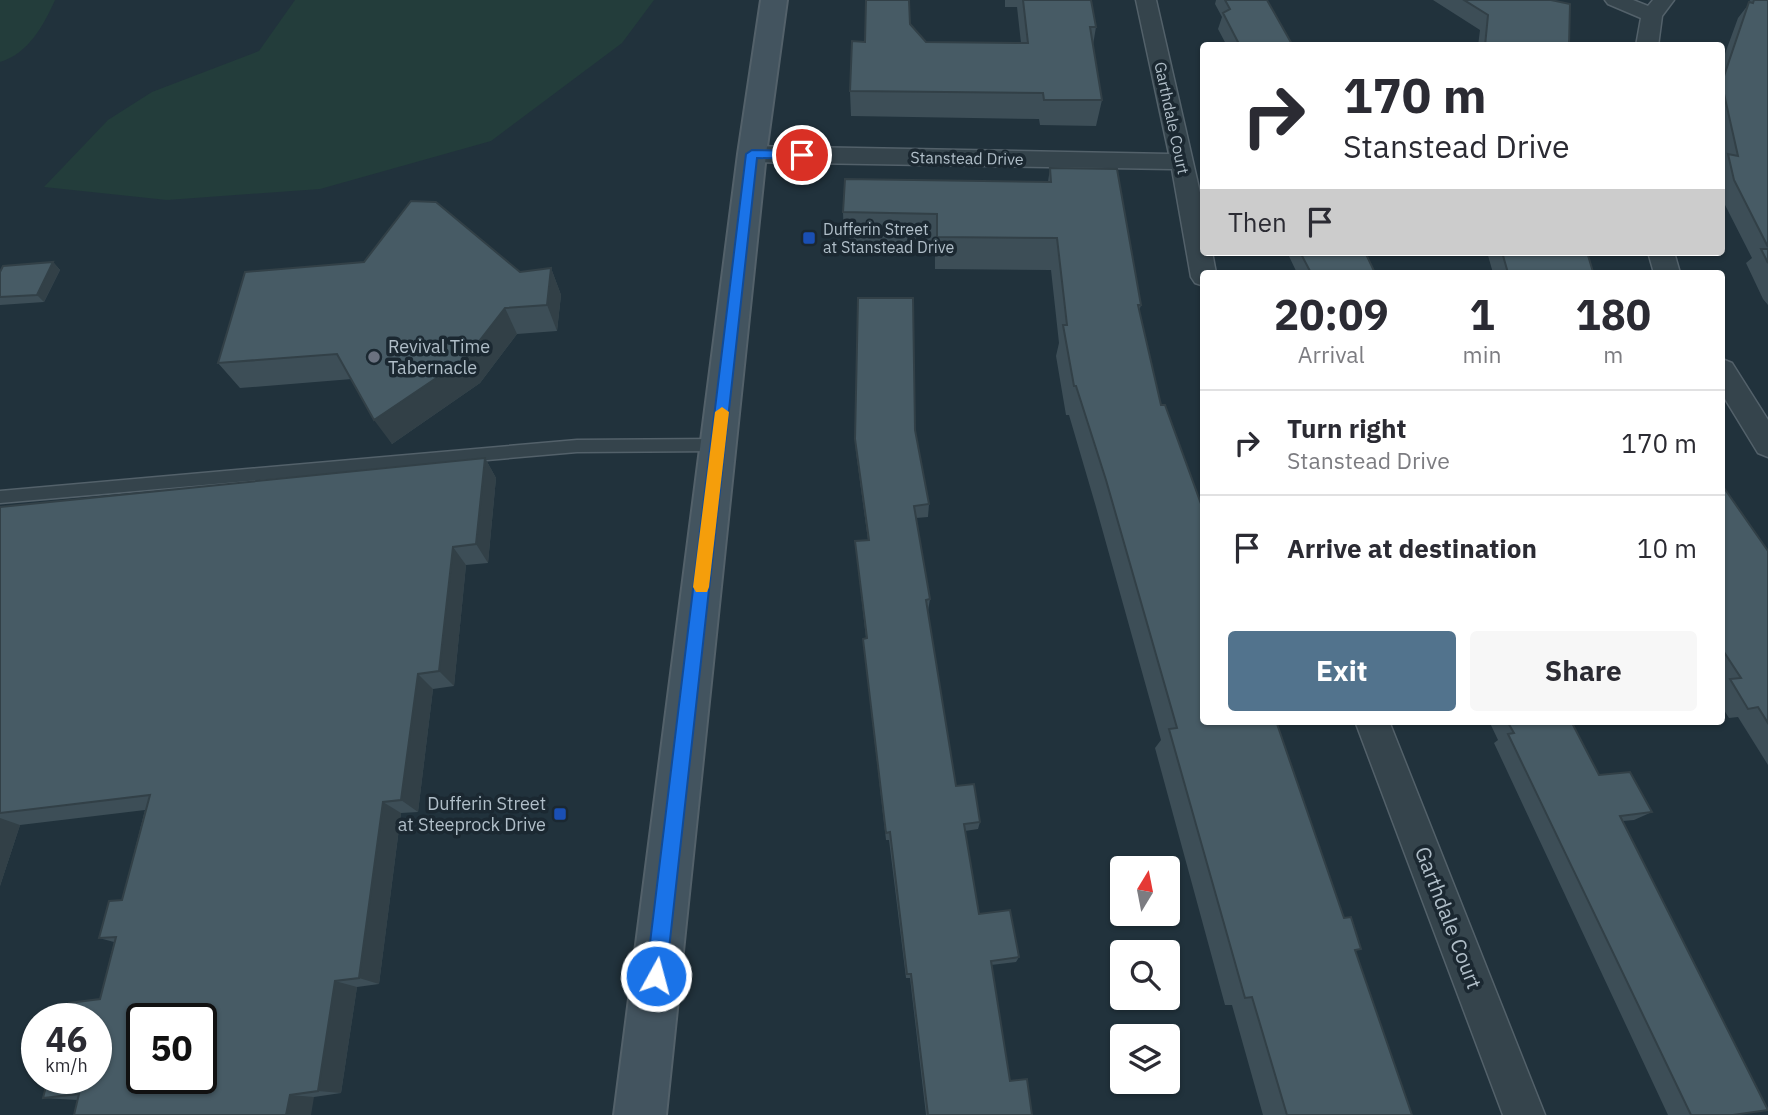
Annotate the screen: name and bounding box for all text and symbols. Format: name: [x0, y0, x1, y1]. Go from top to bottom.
street label: Garthdale Court: [1150, 60, 1194, 176]
text: 170 m: [1343, 63, 1487, 126]
icon: right: [1228, 70, 1319, 161]
pin: [772, 125, 832, 185]
text: Stanstead Drive: [1343, 125, 1570, 167]
icon: arrive: [783, 136, 821, 174]
street label: Stanstead Drive: [910, 147, 1024, 169]
icon: arrive: [1301, 203, 1339, 241]
text: Then: [1228, 205, 1287, 239]
place label: Dufferin Street at Stanstead Drive: [823, 219, 954, 257]
marker: Dufferin Street at Stanstead Drive: [801, 230, 817, 246]
text: 20:09: [1274, 287, 1389, 342]
text: 1: [1469, 287, 1495, 342]
text: 180: [1575, 287, 1651, 342]
place label: Revival Time Tabernacle: [388, 335, 490, 379]
text: Arrival: [1298, 339, 1365, 369]
text: min: [1463, 339, 1501, 369]
text: m: [1603, 339, 1623, 369]
marker: Revival Time Tabernacle: [366, 349, 382, 365]
text: Turn right: [1287, 411, 1406, 445]
icon: right: [1228, 424, 1266, 462]
text: 170 m: [1621, 426, 1697, 460]
text: Stanstead Drive: [1287, 445, 1450, 475]
icon: arrive: [1228, 529, 1266, 567]
text: Arrive at destination: [1287, 531, 1537, 565]
text: 10 m: [1637, 531, 1697, 565]
button: Exit: [1228, 631, 1456, 711]
button: Share: [1470, 631, 1697, 711]
place label: Dufferin Street at Steeprock Drive: [398, 792, 546, 836]
marker: Dufferin Street at Steeprock Drive: [552, 806, 568, 822]
street label: Garthdale Court: [1409, 842, 1489, 993]
north arrow: [1110, 856, 1180, 926]
map controls: [1110, 856, 1180, 1094]
position arrow: [619, 939, 693, 1013]
button: search: [1110, 940, 1180, 1010]
speed limit sign: 50: [126, 1003, 217, 1094]
text: 46: [45, 1016, 88, 1062]
button: layers: [1110, 1024, 1180, 1094]
text: km/h: [45, 1054, 88, 1077]

